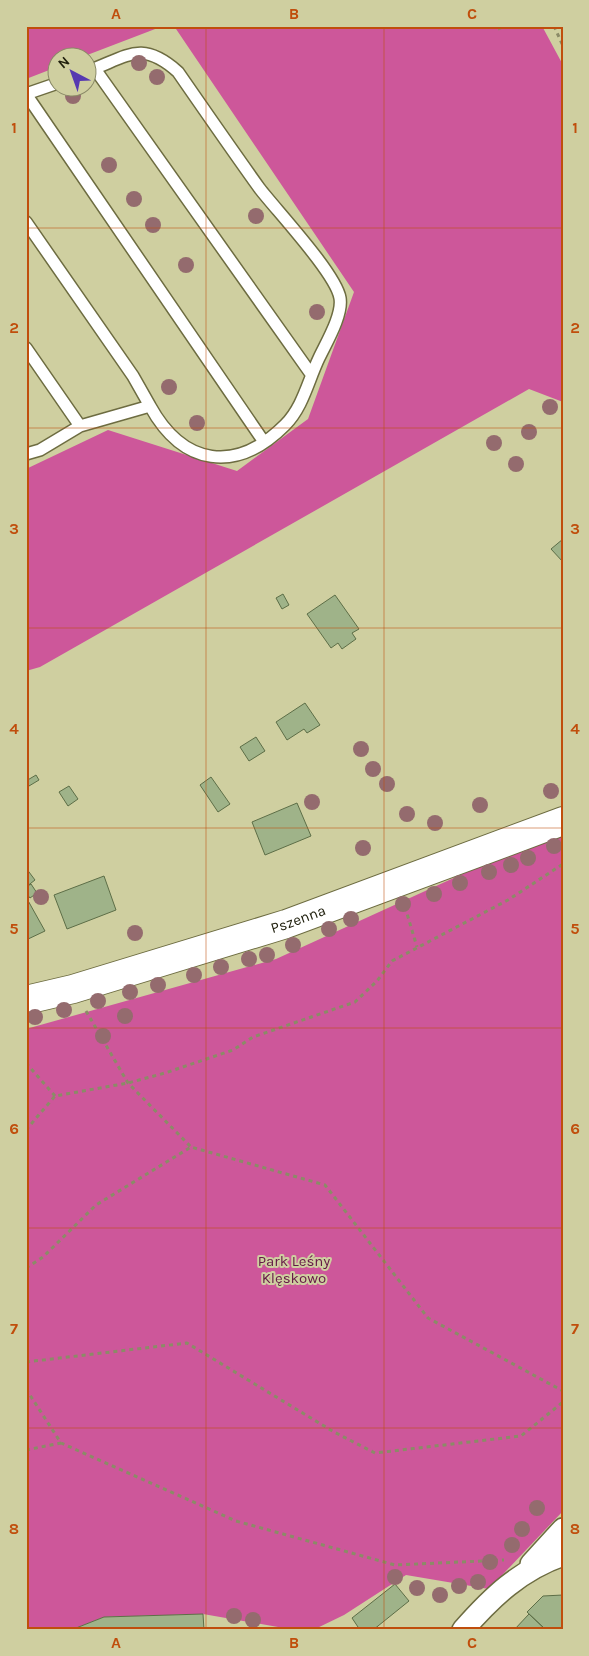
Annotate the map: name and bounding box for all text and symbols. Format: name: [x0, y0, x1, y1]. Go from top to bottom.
text: A: [111, 4, 121, 23]
text: B: [289, 4, 299, 23]
text: C: [467, 4, 477, 23]
north arrow: [48, 48, 98, 98]
text: N: [54, 53, 73, 72]
text: 1: [11, 118, 17, 137]
text: 1: [572, 118, 578, 137]
text: 2: [9, 318, 19, 337]
text: 2: [570, 318, 580, 337]
text: 3: [9, 519, 19, 538]
text: 3: [570, 519, 580, 538]
text: 4: [9, 719, 19, 738]
text: 4: [570, 719, 580, 738]
street label: Pszenna: [268, 901, 328, 937]
text: 5: [9, 919, 19, 938]
text: 5: [570, 919, 580, 938]
text: 6: [9, 1119, 19, 1138]
text: 6: [570, 1119, 580, 1138]
park label: Park Leśny Klęskowo: [258, 1252, 330, 1287]
text: 7: [10, 1319, 18, 1338]
text: 7: [571, 1319, 579, 1338]
text: 8: [9, 1519, 19, 1538]
text: 8: [570, 1519, 580, 1538]
text: A: [111, 1633, 121, 1652]
text: B: [289, 1633, 299, 1652]
text: C: [467, 1633, 477, 1652]

